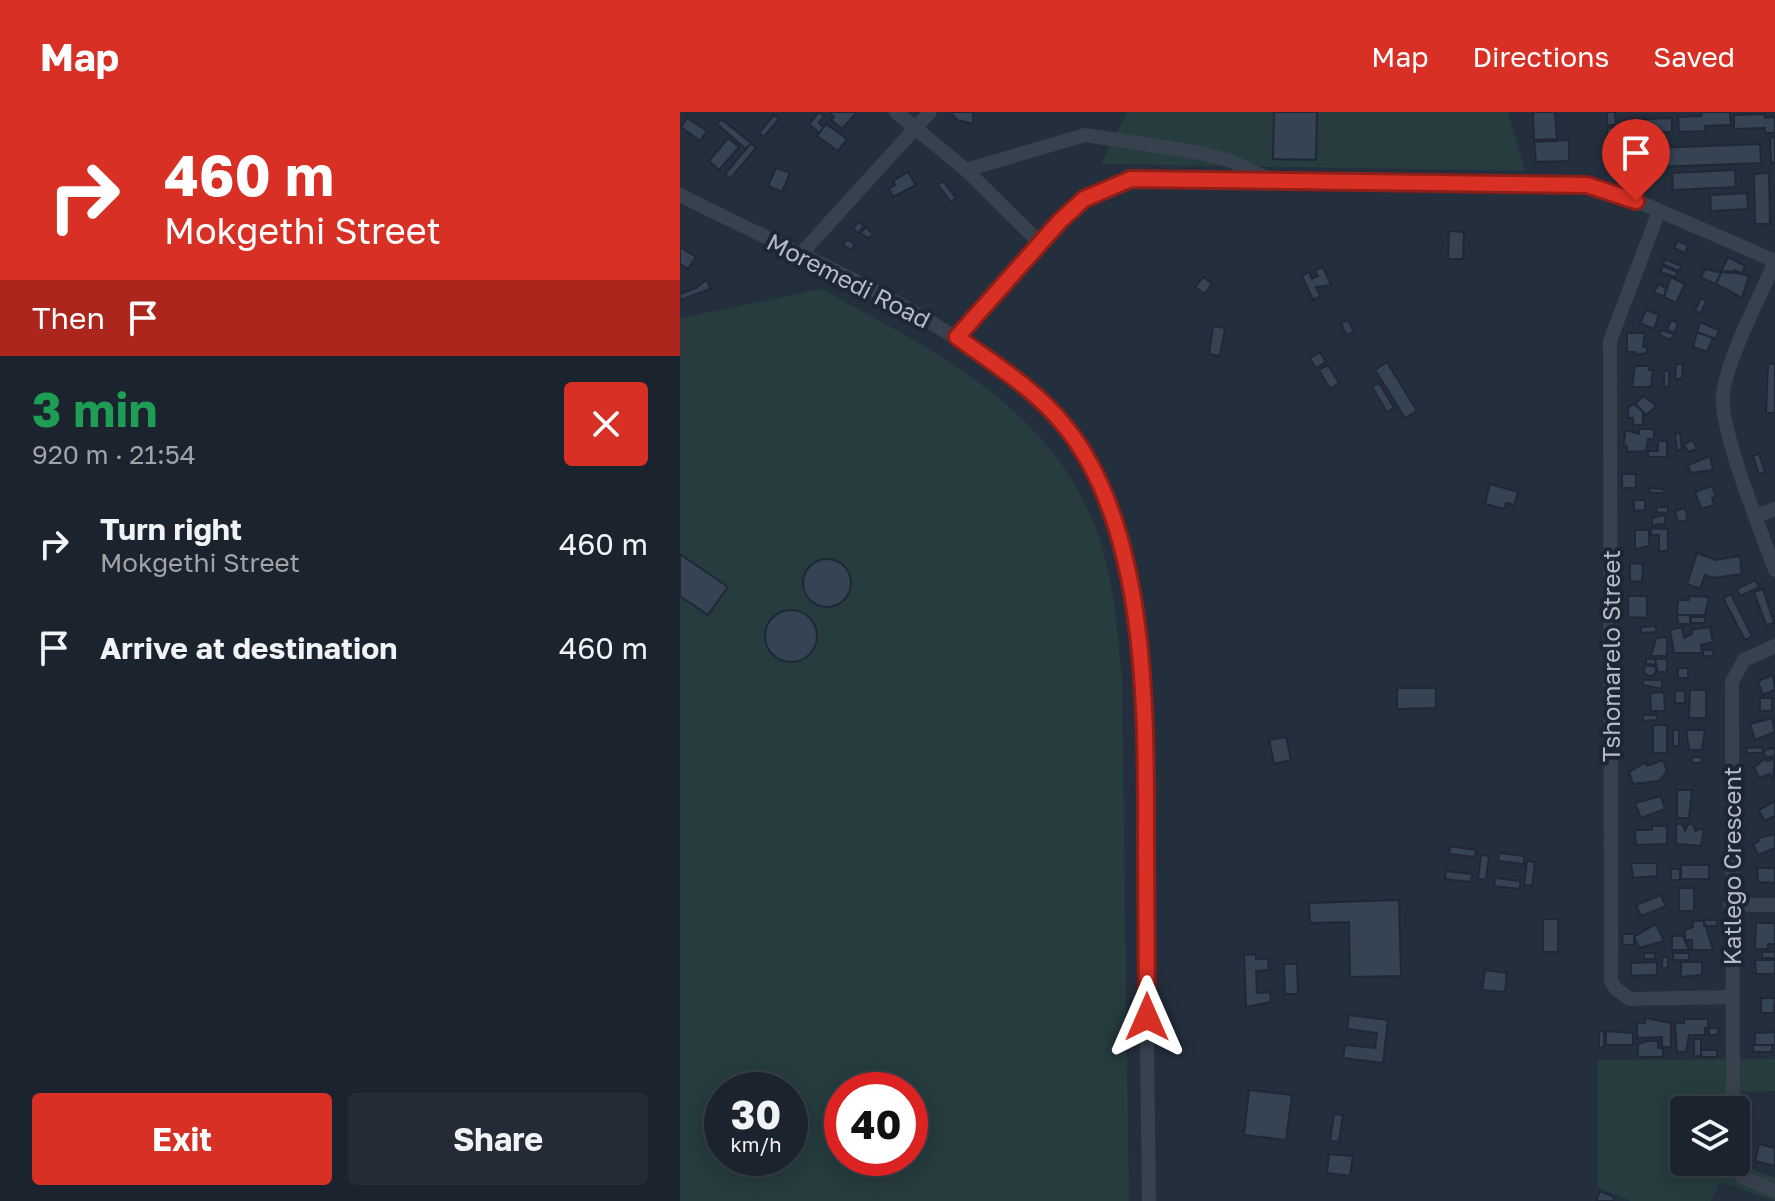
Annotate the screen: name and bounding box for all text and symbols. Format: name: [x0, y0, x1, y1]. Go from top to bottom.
text: Map: [40, 34, 119, 79]
text: Map: [1371, 40, 1428, 73]
text: Directions: [1472, 40, 1609, 73]
text: Saved: [1653, 40, 1735, 73]
pin: [1602, 119, 1670, 201]
icon: arrive: [1614, 131, 1658, 175]
text: 460 m: [164, 141, 334, 208]
icon: right: [32, 144, 136, 248]
text: Mokgethi Street: [164, 209, 441, 252]
street label: Moremedi Road: [763, 226, 935, 334]
icon: arrive: [121, 296, 165, 340]
text: Then: [32, 300, 105, 336]
text: 3 min: [32, 380, 157, 438]
button: close: [564, 382, 648, 466]
text: 920 m · 21:54: [32, 439, 196, 470]
text: Turn right: [100, 511, 242, 547]
icon: right: [32, 522, 76, 566]
text: 460 m: [559, 526, 648, 562]
text: Mokgethi Street: [100, 547, 300, 578]
street label: Tshomarelo Street: [1596, 550, 1625, 762]
icon: arrive: [32, 626, 76, 670]
text: Arrive at destination: [100, 630, 397, 666]
text: 460 m: [559, 630, 648, 666]
street label: Katlego Crescent: [1717, 767, 1746, 965]
position arrow: [1105, 975, 1189, 1059]
speed limit sign: 40: [824, 1072, 928, 1176]
text: 30: [731, 1090, 781, 1138]
button: Exit: [32, 1093, 332, 1185]
button: Share: [348, 1093, 648, 1185]
map controls: [1670, 1096, 1750, 1176]
button: layers: [1670, 1096, 1750, 1176]
text: km/h: [731, 1132, 781, 1156]

